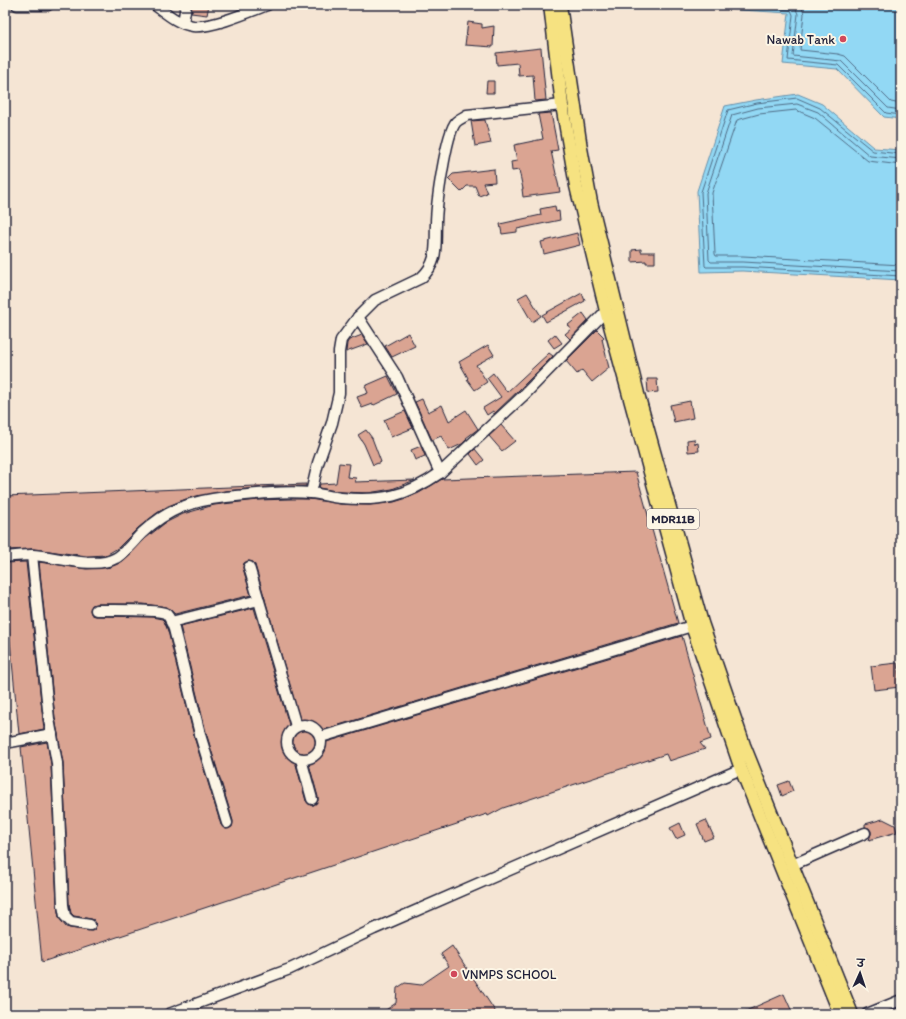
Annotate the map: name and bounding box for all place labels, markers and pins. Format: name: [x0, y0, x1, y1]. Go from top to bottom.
place label: Nawab Tank: [766, 32, 835, 47]
marker: Nawab Tank: [838, 34, 848, 44]
place label: VNMPS SCHOOL: [462, 967, 557, 982]
marker: VNMPS SCHOOL: [449, 969, 459, 979]

